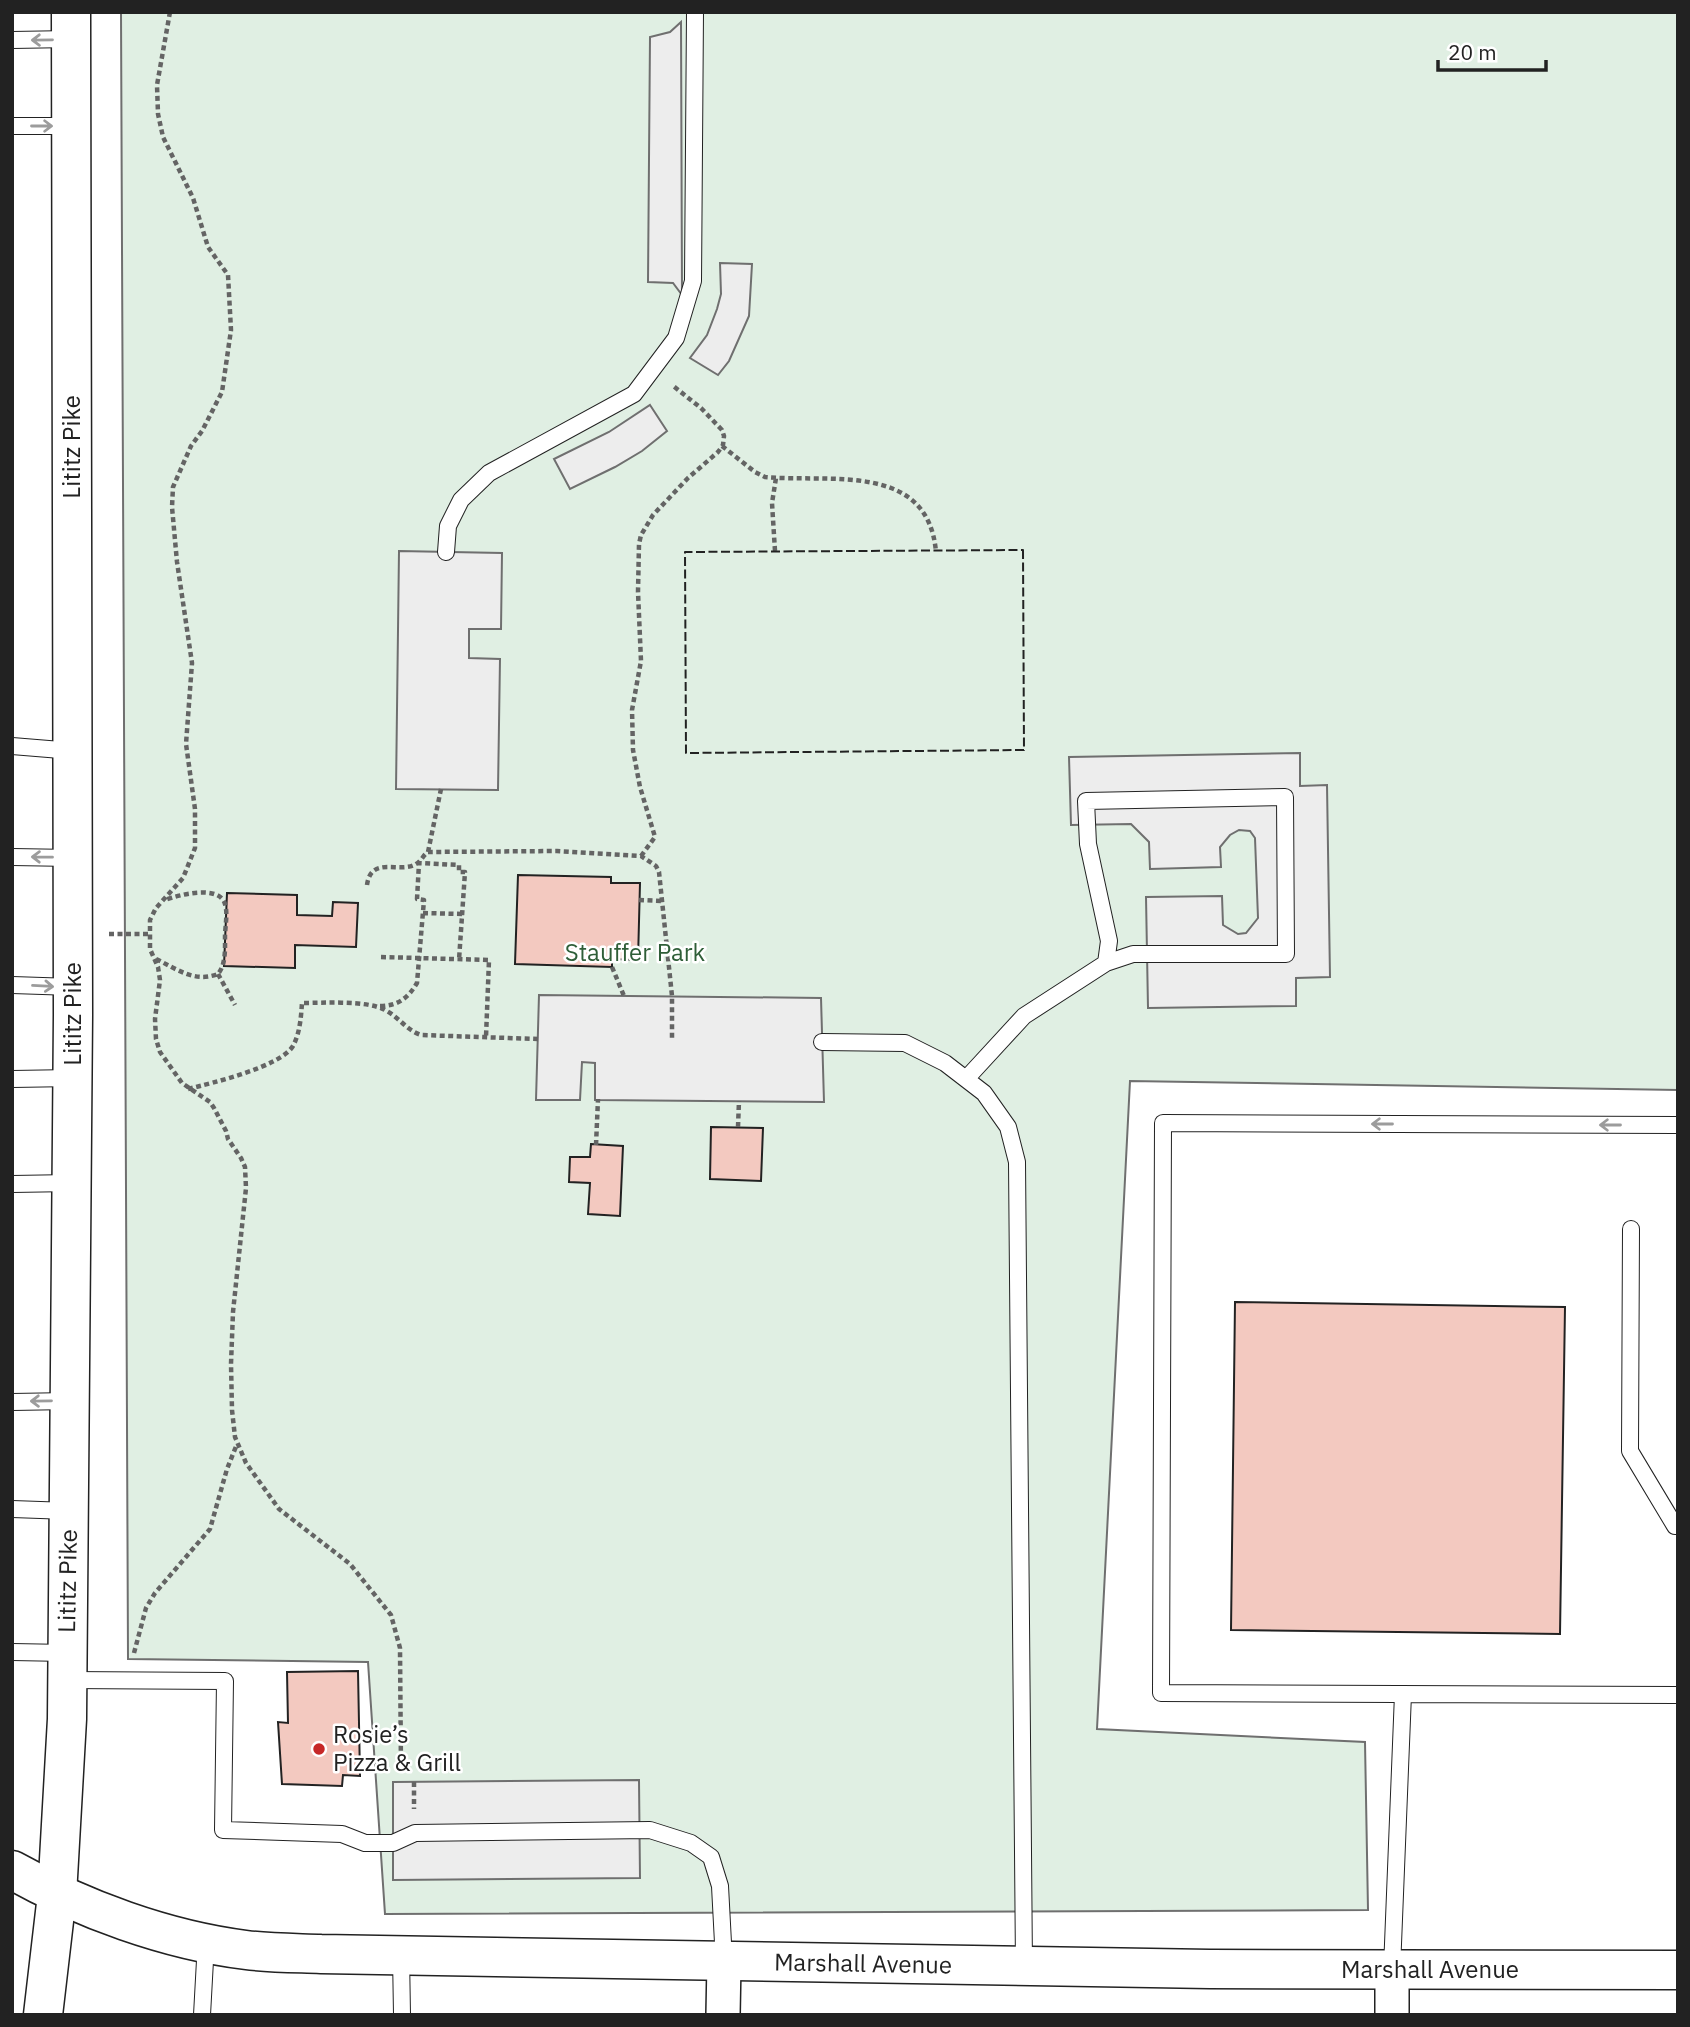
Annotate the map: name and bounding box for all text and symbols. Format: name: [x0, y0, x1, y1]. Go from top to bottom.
scale bar: [1438, 28, 1546, 72]
one-way arrow: [30, 33, 53, 46]
text: 20 m: [1448, 38, 1497, 66]
one-way arrow: [30, 119, 53, 133]
street label: Lititz Pike: [55, 395, 87, 499]
one-way arrow: [31, 851, 54, 864]
park label: Stauffer Park: [565, 936, 706, 968]
street label: Lititz Pike: [56, 962, 88, 1066]
one-way arrow: [31, 980, 53, 993]
one-way arrow: [1371, 1117, 1394, 1131]
one-way arrow: [1598, 1118, 1621, 1132]
one-way arrow: [30, 1394, 53, 1408]
street label: Lititz Pike: [50, 1529, 84, 1633]
place label: Rosie’s Pizza & Grill: [333, 1718, 461, 1778]
marker: Rosie’s Pizza & Grill: [311, 1741, 327, 1757]
street label: Marshall Avenue: [774, 1945, 952, 1981]
street label: Marshall Avenue: [1341, 1953, 1519, 1985]

